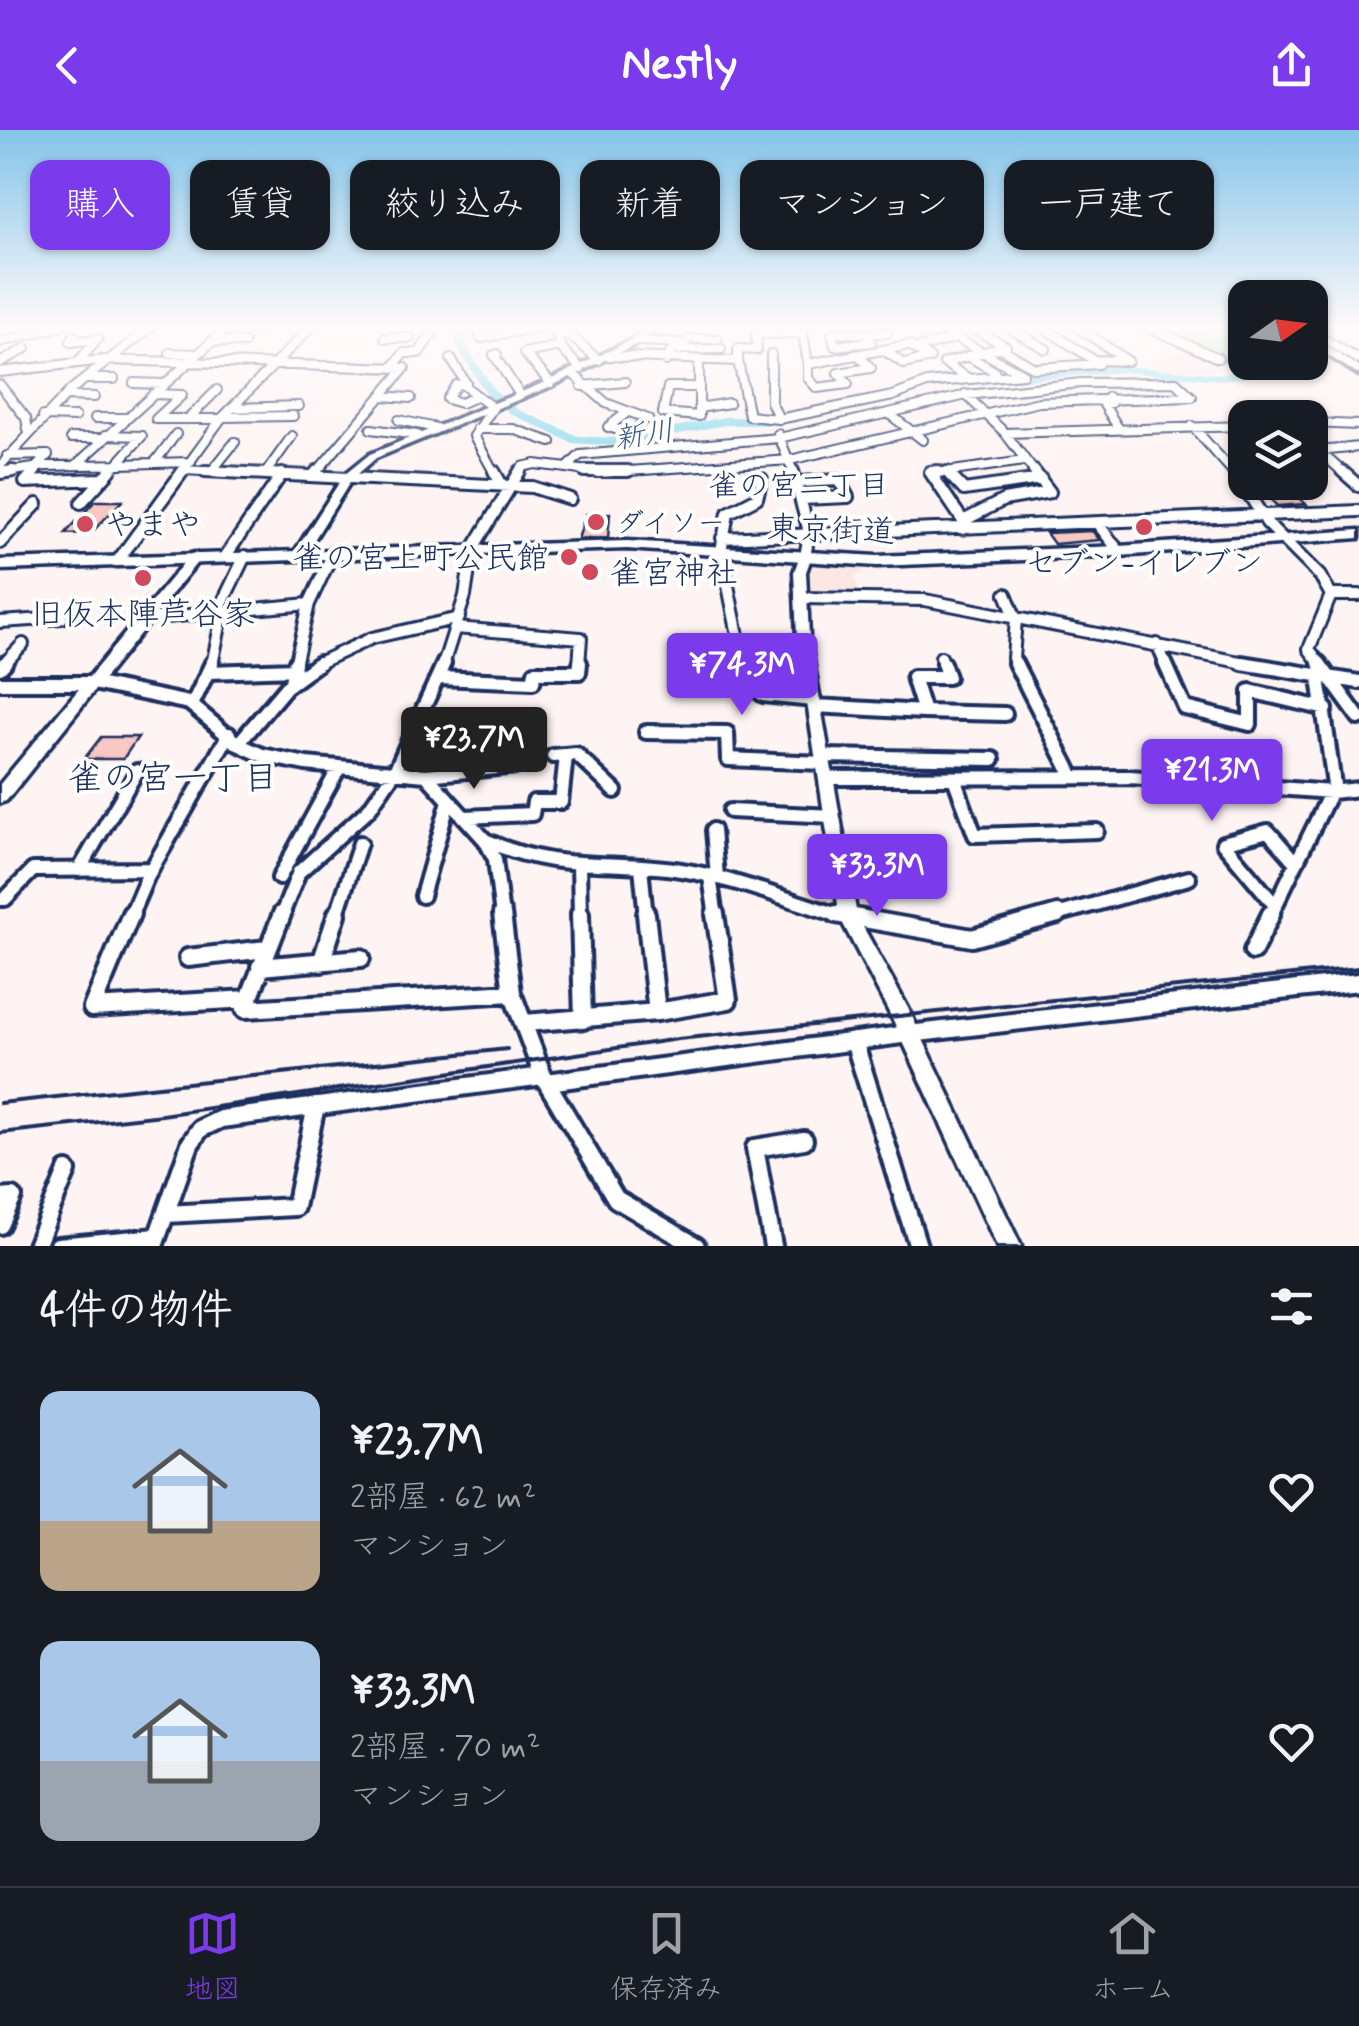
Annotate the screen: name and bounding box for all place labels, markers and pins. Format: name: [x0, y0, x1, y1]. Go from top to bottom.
place label: やまや: [105, 505, 201, 547]
place label: ダイソー: [616, 506, 725, 543]
marker: ダイソー: [585, 511, 607, 533]
marker: やまや: [74, 513, 96, 535]
marker: セブン-イレブン: [1133, 516, 1155, 538]
place label: 雀の宮上町公民館: [293, 538, 549, 580]
place label: セブン-イレブン: [1025, 543, 1263, 585]
marker: 雀の宮上町公民館: [558, 546, 580, 568]
place label: 雀宮神社: [610, 553, 738, 595]
marker: 雀宮神社: [579, 561, 601, 583]
marker: 旧仮本陣芦谷家: [132, 567, 154, 589]
place label: 旧仮本陣芦谷家: [31, 594, 255, 636]
pin: ¥74.3M: [661, 633, 823, 718]
pin: ¥23.7M: [393, 707, 555, 792]
pin: ¥21.3M: [1131, 739, 1293, 824]
pin: ¥33.3M: [796, 834, 958, 919]

